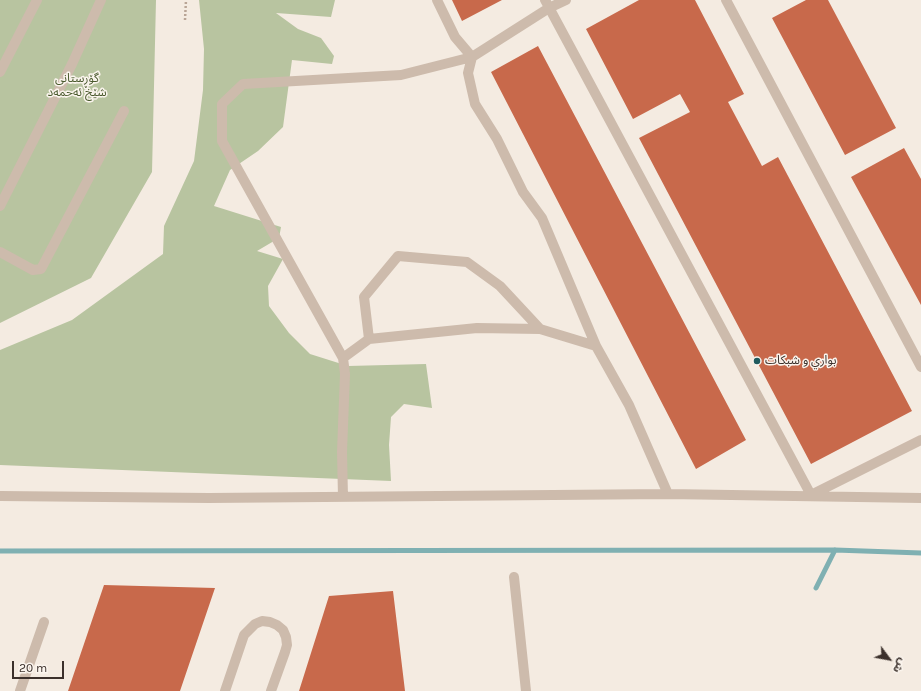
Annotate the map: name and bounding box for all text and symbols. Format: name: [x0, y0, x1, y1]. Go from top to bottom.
park label: گۆڕستانی شێخ ئەحمەد: [47, 72, 107, 100]
place label: بواري و شبكات: [765, 354, 836, 368]
marker: بواري و شبكات: [752, 356, 762, 366]
north arrow: [869, 639, 909, 679]
scale bar: [14, 653, 66, 679]
text: ش: [890, 656, 909, 675]
text: 20 m: [19, 661, 47, 675]

